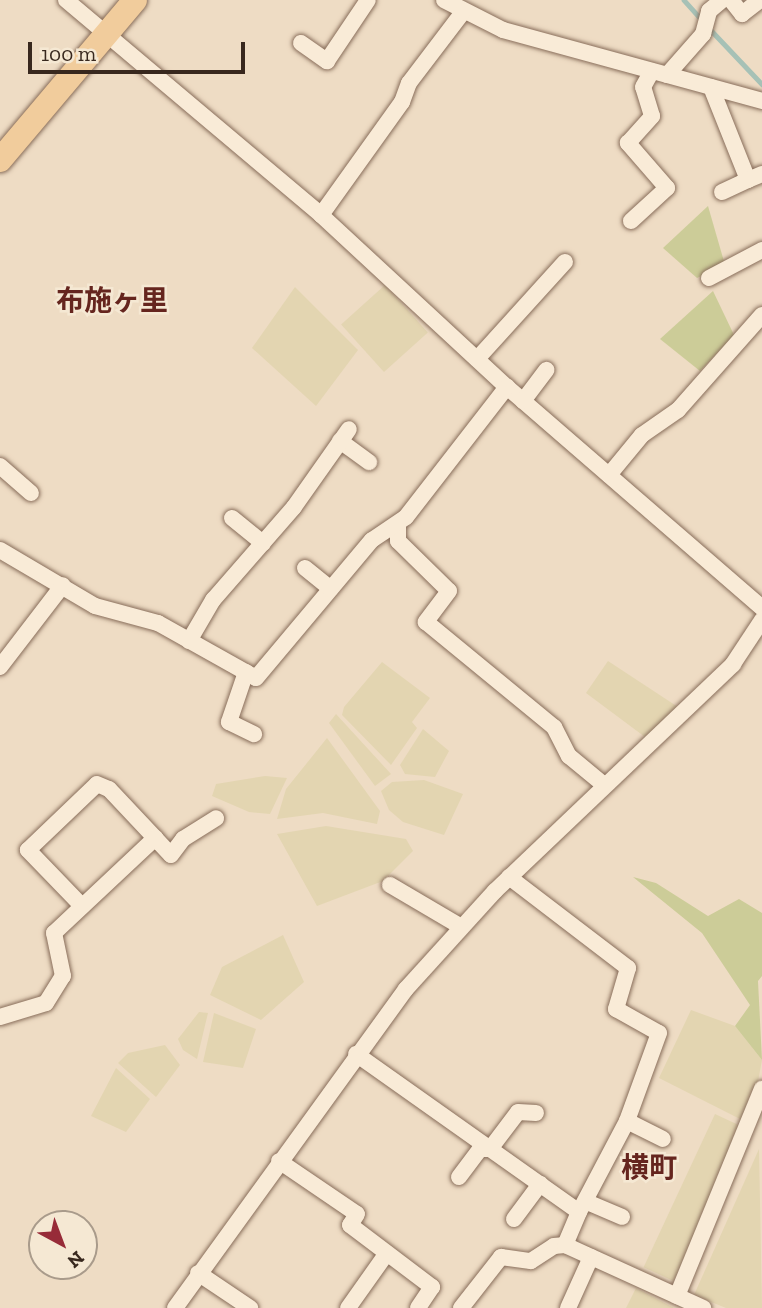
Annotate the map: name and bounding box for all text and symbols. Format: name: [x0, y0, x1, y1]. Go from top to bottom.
scale bar: [32, 28, 248, 72]
text: 100 m: [41, 41, 96, 66]
district label: 布施ヶ里: [56, 284, 168, 318]
district label: 横町: [621, 1151, 677, 1185]
north arrow: [28, 1210, 98, 1280]
text: N: [63, 1246, 89, 1273]

